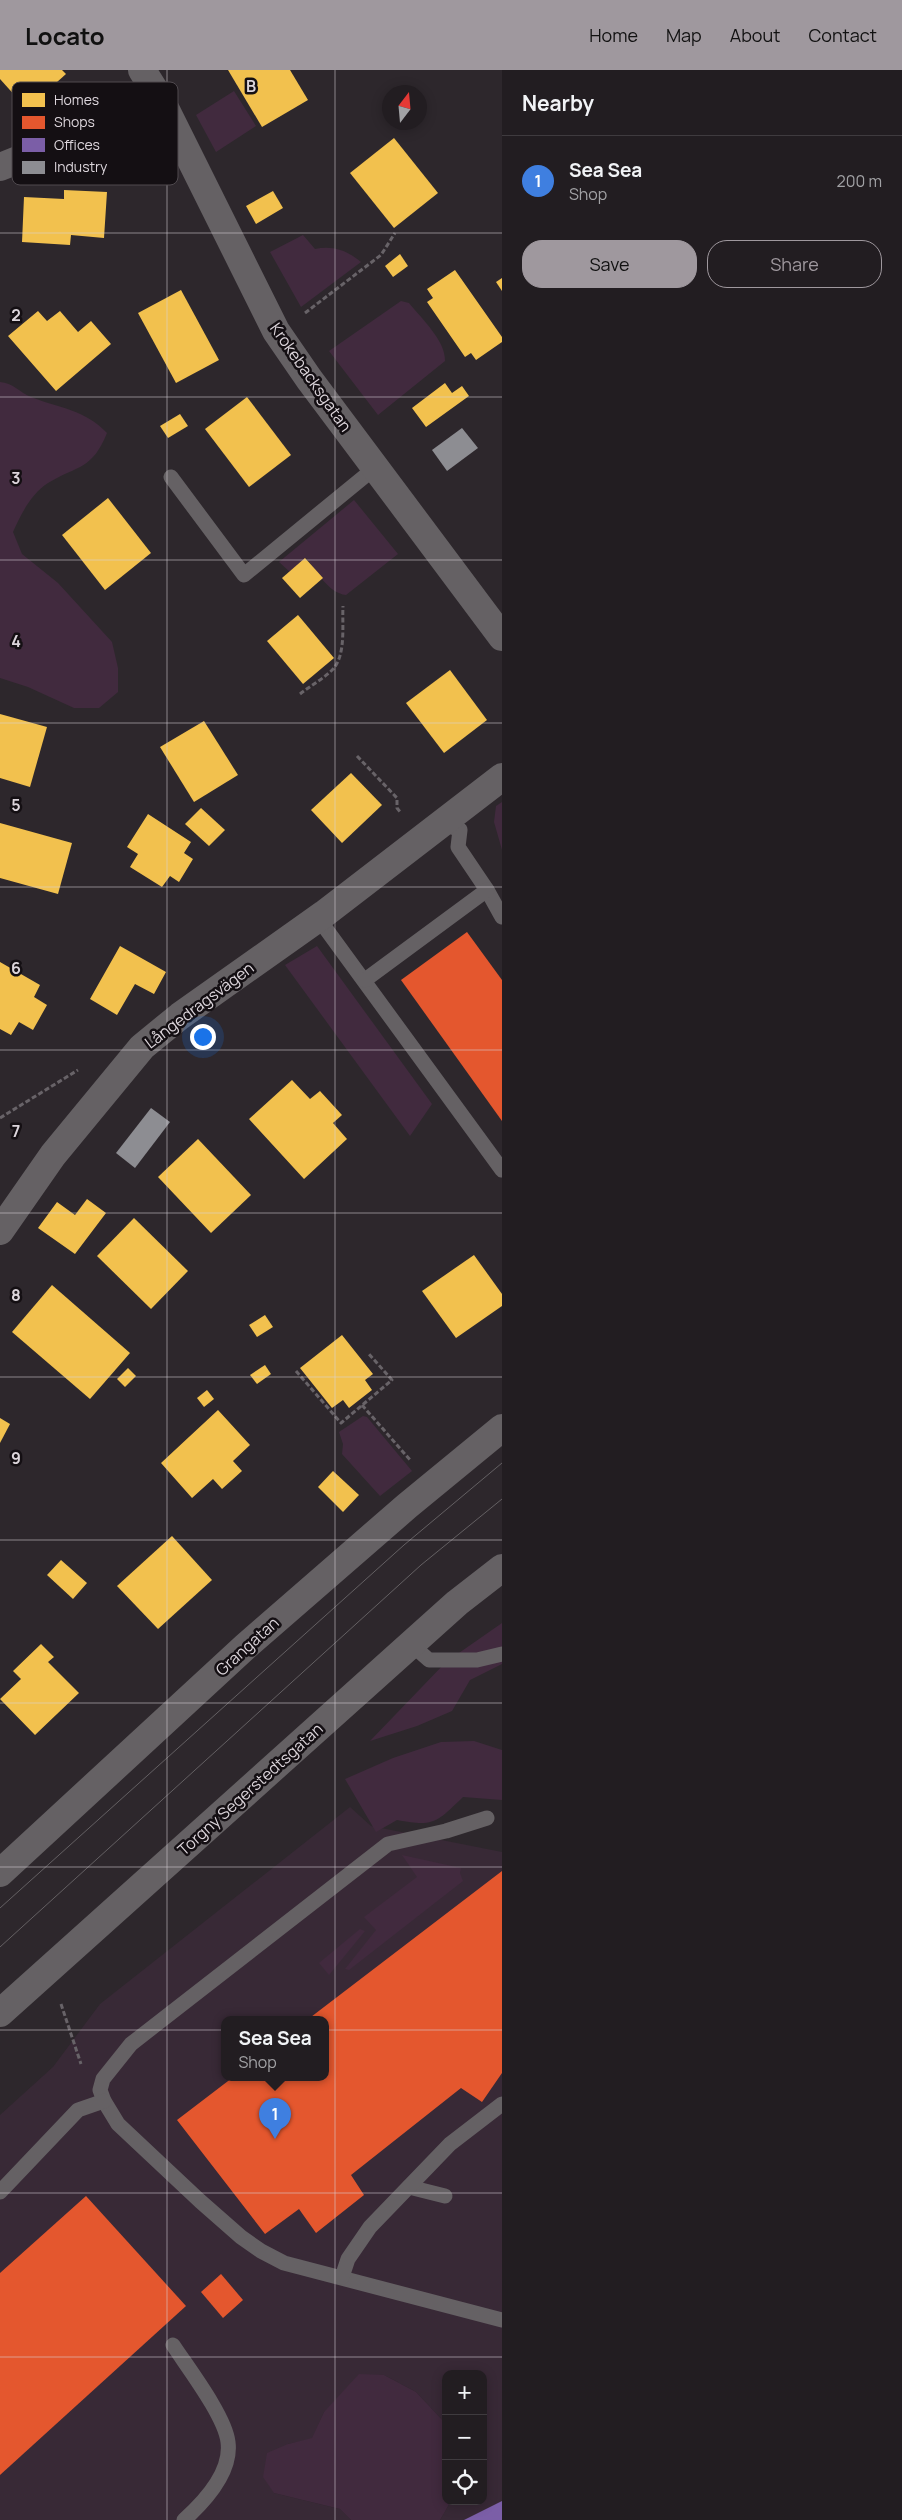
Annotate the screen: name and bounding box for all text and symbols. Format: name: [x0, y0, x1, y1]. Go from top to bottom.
text: Locato: [25, 19, 105, 52]
text: Home: [589, 23, 638, 47]
text: Map: [666, 23, 702, 47]
text: About: [730, 23, 780, 47]
text: Contact: [808, 23, 877, 47]
text: B: [246, 75, 256, 97]
legend: [12, 82, 178, 185]
north arrow: [382, 85, 427, 130]
text: Nearby: [522, 89, 594, 117]
text: Homes: [54, 90, 99, 109]
text: Shops: [54, 112, 95, 131]
text: Offices: [54, 135, 100, 154]
text: Industry: [54, 157, 108, 176]
text: Sea Sea: [569, 157, 642, 183]
text: 1: [534, 170, 542, 192]
text: 200 m: [837, 170, 882, 192]
text: Shop: [569, 183, 607, 205]
button: Save: [522, 240, 697, 288]
button: Share: [707, 240, 882, 288]
text: 2: [11, 304, 21, 326]
street label: Krokebacksgatan: [265, 318, 357, 436]
text: 3: [11, 467, 21, 489]
text: 4: [11, 630, 21, 652]
text: 5: [11, 794, 21, 816]
text: 6: [11, 957, 21, 979]
street label: Långedragsvägen: [140, 957, 258, 1053]
your location: [190, 1024, 216, 1050]
text: 7: [12, 1120, 20, 1142]
text: 8: [11, 1284, 21, 1306]
text: 9: [11, 1447, 21, 1469]
street label: Grangatan: [211, 1612, 283, 1680]
street label: Torgny Segerstedtsgatan: [173, 1718, 327, 1860]
popup: [221, 2016, 329, 2081]
text: Sea Sea: [238, 2025, 312, 2051]
text: Shop: [238, 2051, 277, 2073]
pin: 1: [259, 2098, 291, 2139]
map controls: [442, 2370, 487, 2505]
button: +: [442, 2370, 487, 2415]
button: −: [442, 2415, 487, 2460]
button: locate: [442, 2460, 487, 2505]

